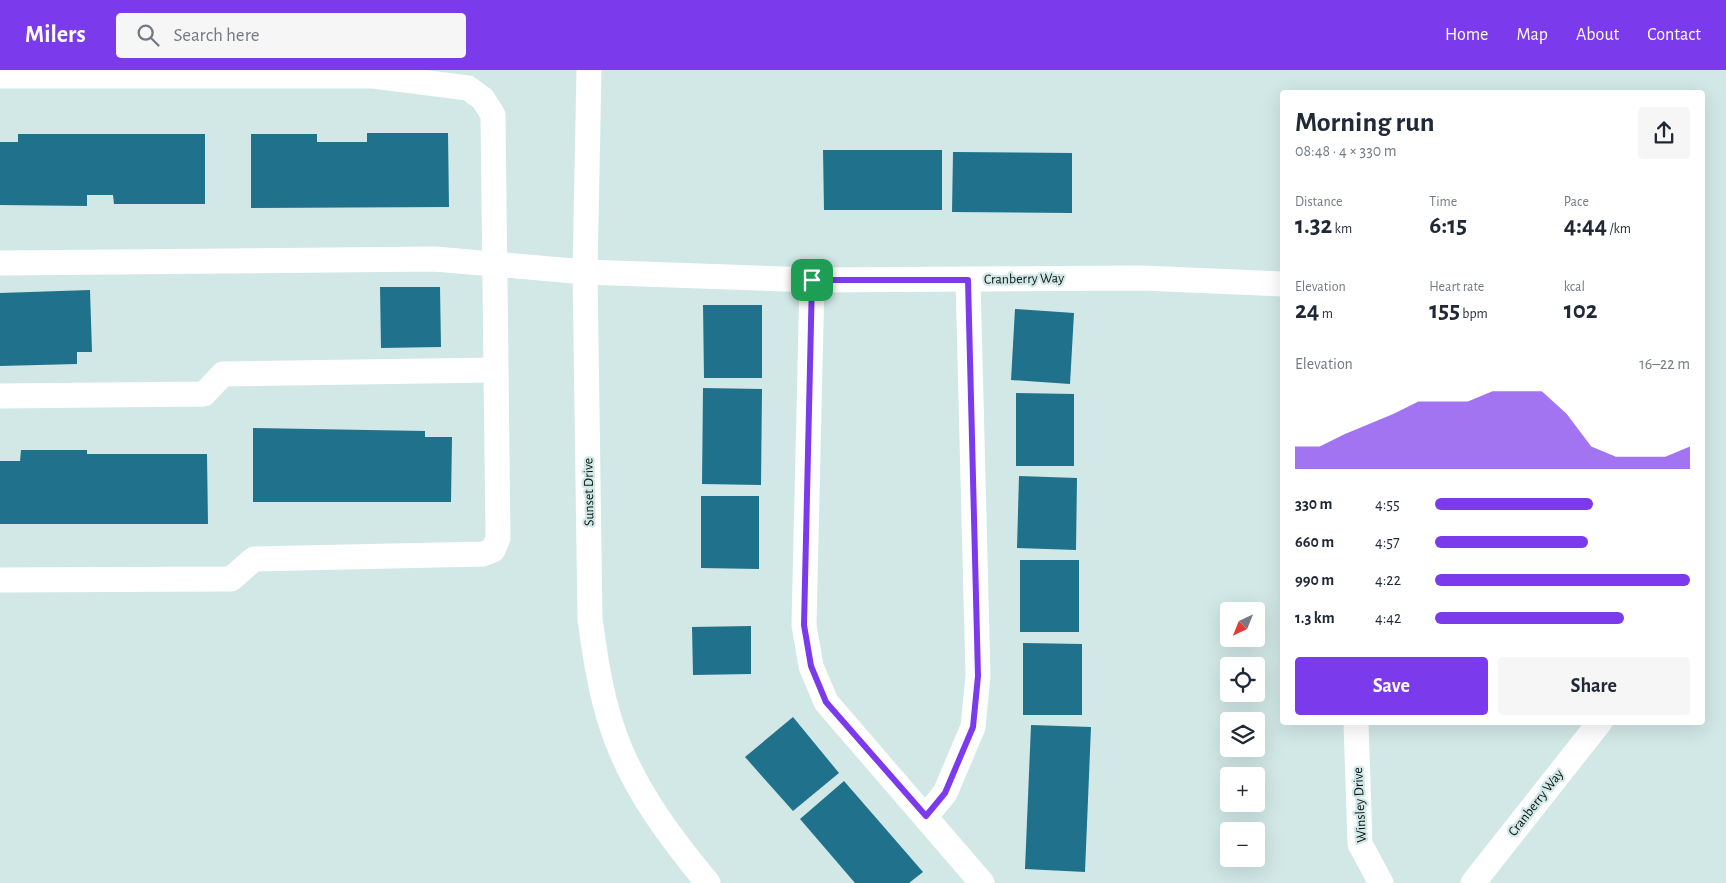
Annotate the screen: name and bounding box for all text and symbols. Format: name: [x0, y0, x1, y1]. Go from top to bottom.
search box: [116, 13, 466, 58]
icon: search: [134, 21, 162, 49]
text: Milers: [25, 23, 86, 47]
text: Search here: [174, 26, 260, 45]
text: Home: [1445, 26, 1488, 44]
text: Map: [1516, 26, 1548, 44]
text: About: [1576, 26, 1619, 44]
text: Contact: [1647, 26, 1701, 44]
button: share: [1638, 107, 1690, 159]
text: Morning run: [1295, 109, 1435, 137]
text: 08:48 · 4 × 330 m: [1295, 143, 1397, 159]
text: Distance: [1295, 195, 1342, 209]
text: Time: [1429, 195, 1457, 209]
text: Pace: [1564, 195, 1589, 209]
text: 1.32: [1295, 213, 1332, 238]
text: 6:15: [1429, 213, 1467, 238]
text: 4:44: [1564, 213, 1607, 238]
text: km: [1332, 222, 1352, 236]
text: /km: [1607, 222, 1631, 236]
pin: [791, 259, 833, 301]
icon: arrive: [798, 266, 826, 294]
street label: Cranberry Way: [984, 271, 1064, 287]
text: Elevation: [1295, 280, 1346, 294]
text: Heart rate: [1429, 280, 1484, 294]
text: kcal: [1564, 280, 1585, 294]
text: 24: [1295, 298, 1319, 323]
text: 155: [1429, 298, 1460, 323]
text: 102: [1564, 298, 1597, 323]
text: m: [1319, 307, 1333, 321]
text: bpm: [1460, 307, 1488, 321]
text: Elevation: [1295, 356, 1353, 372]
text: 16–22 m: [1639, 356, 1690, 372]
street label: Sunset Drive: [581, 458, 597, 526]
text: 330 m: [1295, 496, 1332, 512]
text: 4:55: [1375, 496, 1400, 512]
text: 660 m: [1295, 534, 1334, 550]
text: 4:57: [1375, 534, 1400, 550]
text: 990 m: [1295, 572, 1334, 588]
text: 4:22: [1375, 572, 1401, 588]
north arrow: [1220, 602, 1265, 648]
map controls: [1220, 602, 1265, 867]
text: 1.3 km: [1295, 610, 1335, 626]
text: 4:42: [1375, 610, 1401, 626]
button: locate: [1220, 657, 1265, 702]
button: Save: [1295, 657, 1488, 715]
button: Share: [1498, 657, 1690, 715]
button: layers: [1220, 712, 1265, 757]
button: +: [1220, 767, 1265, 812]
street label: Winsley Drive: [1351, 767, 1369, 843]
street label: Cranberry Way: [1506, 767, 1566, 839]
button: −: [1220, 822, 1265, 867]

